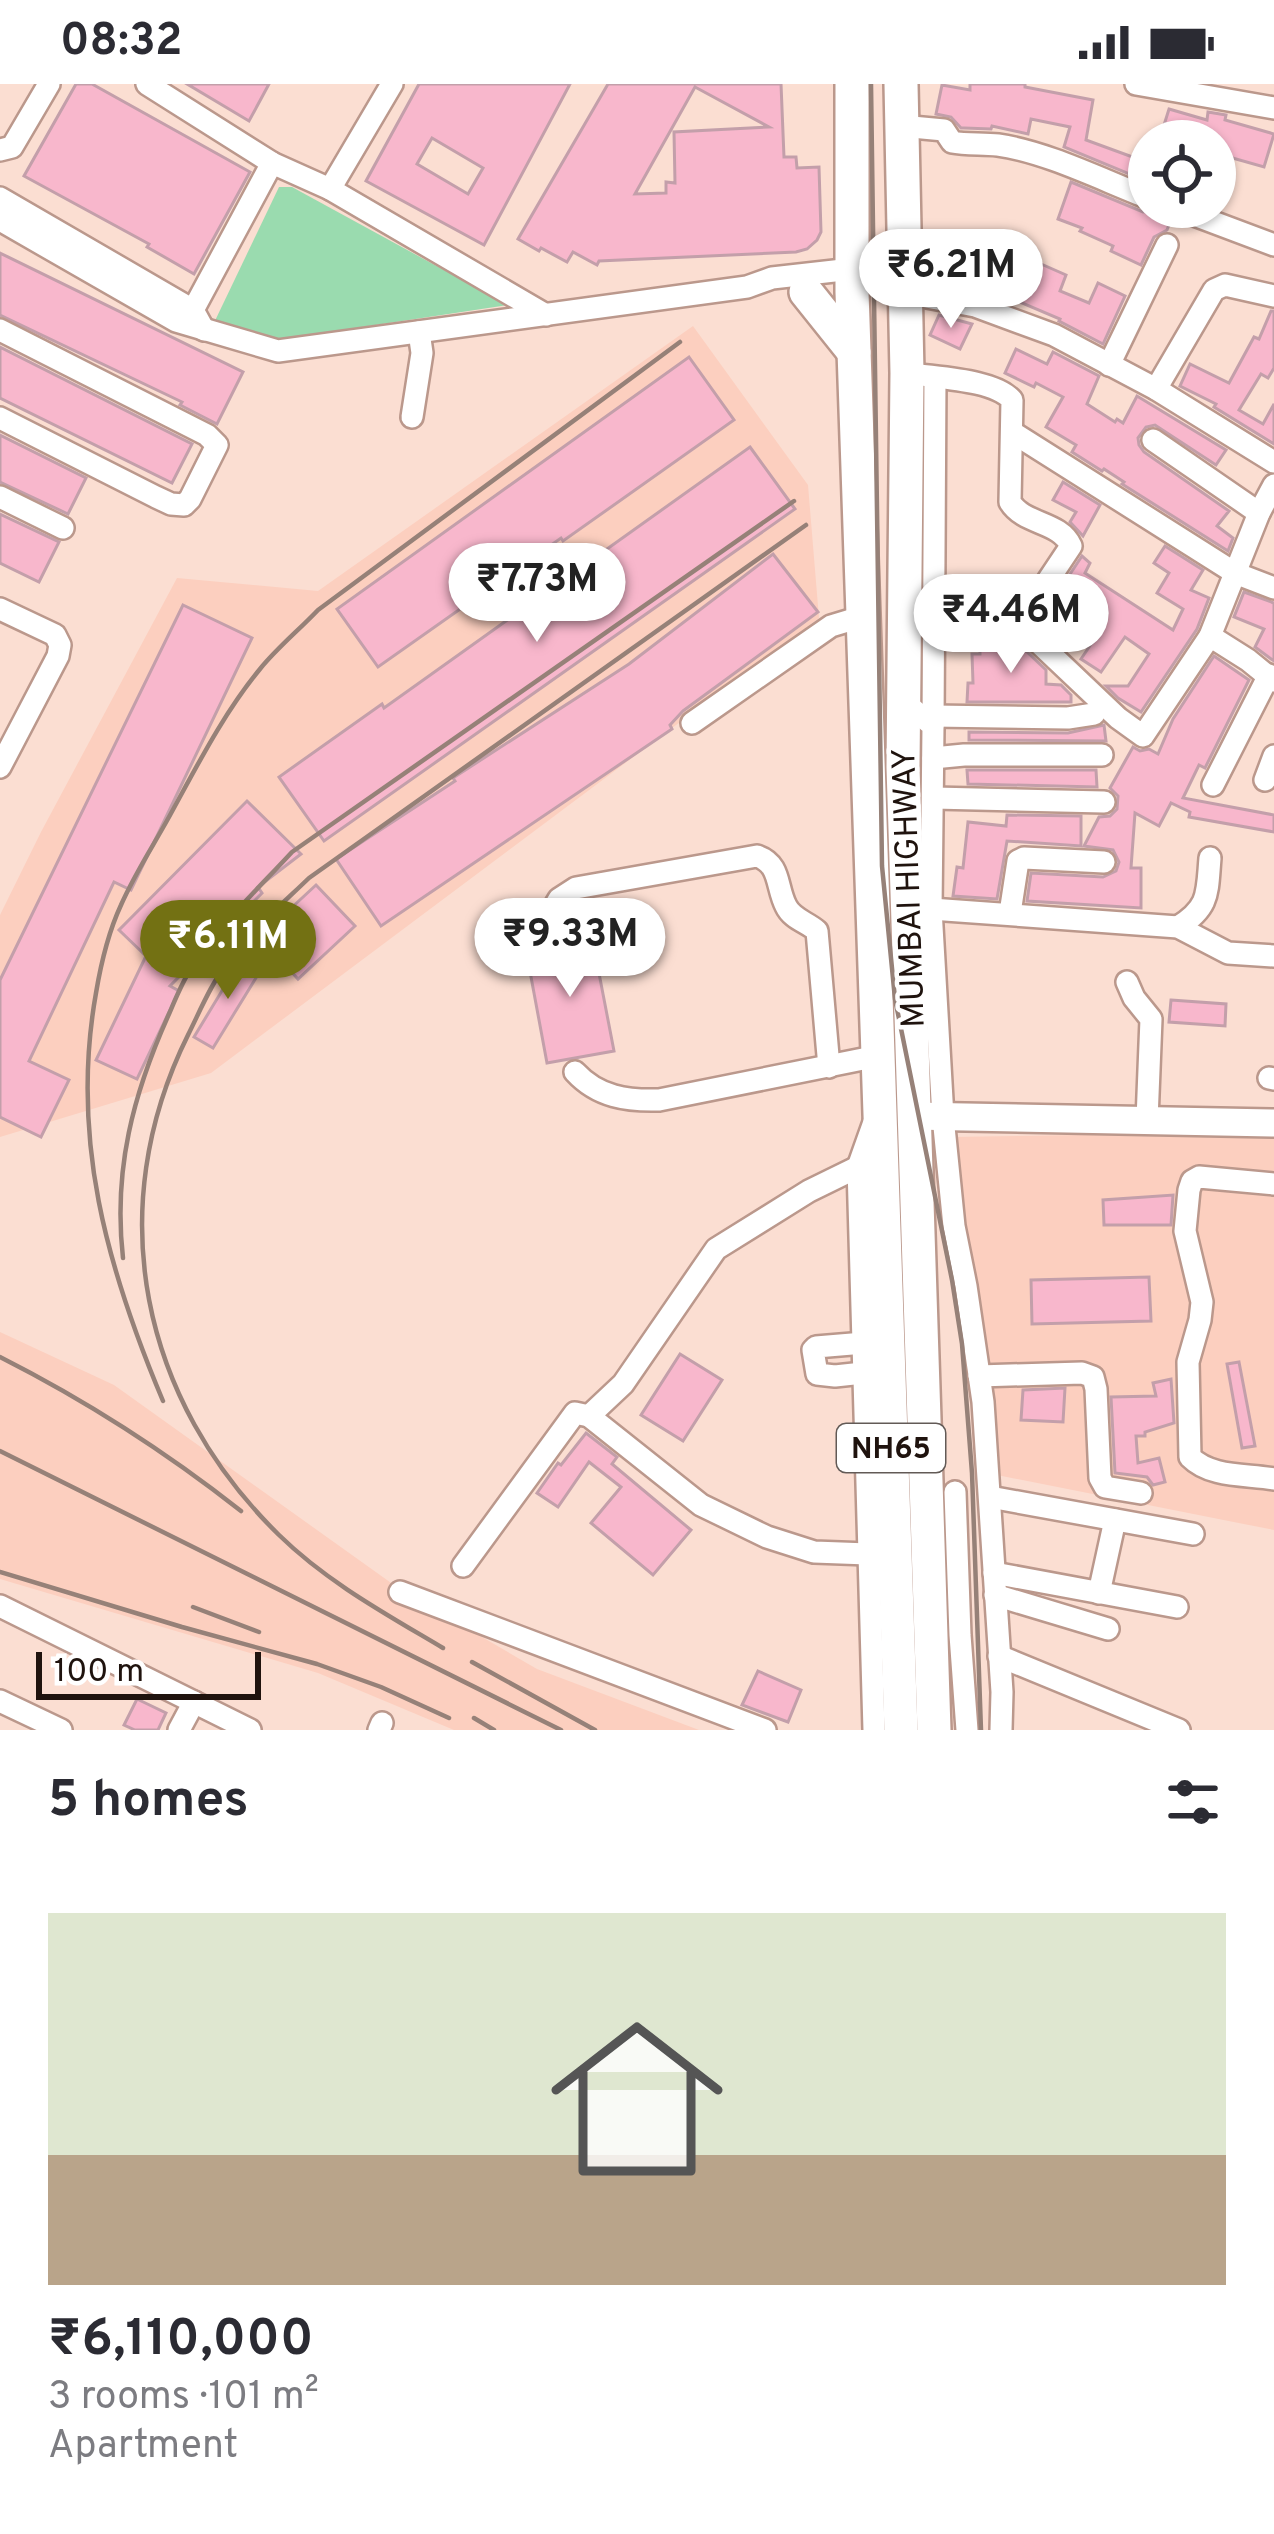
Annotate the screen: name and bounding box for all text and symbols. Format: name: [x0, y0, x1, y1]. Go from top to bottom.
text: 08:32: [60, 14, 182, 71]
map controls: [1128, 120, 1236, 228]
button: locate: [1128, 120, 1236, 228]
pin: ₹6.21M: [853, 229, 1049, 331]
text: ₹6.21M: [886, 243, 1016, 292]
pin: ₹7.73M: [439, 543, 635, 645]
text: ₹7.73M: [476, 557, 598, 606]
pin: ₹4.46M: [913, 574, 1109, 676]
text: ₹4.46M: [941, 588, 1081, 637]
street label: MUMBAI HIGHWAY: [885, 747, 937, 1028]
pin: ₹9.33M: [472, 898, 668, 1000]
pin: ₹6.11M: [130, 900, 326, 1002]
text: ₹9.33M: [501, 912, 639, 961]
text: ₹6.11M: [167, 914, 289, 963]
road number: NH65: [837, 1424, 945, 1472]
scale bar: [36, 1646, 261, 1699]
text: 100 m: [54, 1652, 144, 1694]
icon: filters: [1160, 1769, 1226, 1835]
text: 5 homes: [48, 1770, 249, 1835]
icon: home: [529, 1991, 745, 2207]
text: ₹6,110,000: [48, 2309, 314, 2374]
text: 3 rooms · 101 m²: [48, 2374, 319, 2423]
text: Apartment: [48, 2423, 238, 2472]

